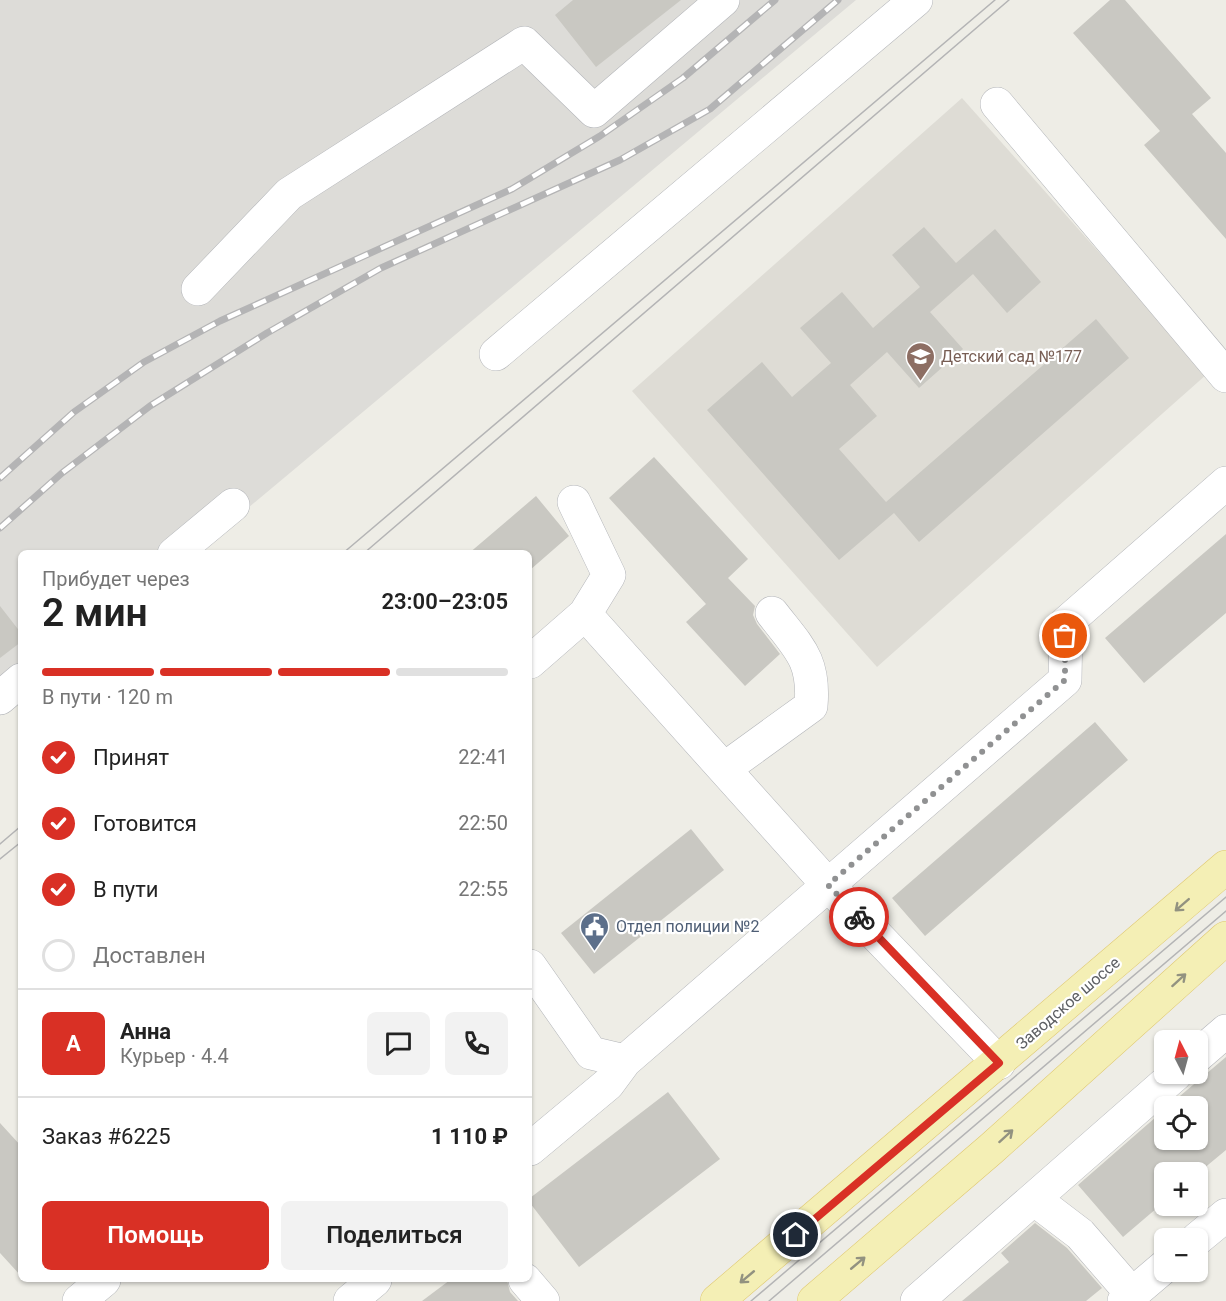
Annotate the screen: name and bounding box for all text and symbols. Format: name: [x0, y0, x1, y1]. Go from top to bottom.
school or university icon: Детский сад №177: [904, 340, 936, 382]
place label: Детский сад №177: [941, 347, 1082, 366]
text: Прибудет через: [42, 567, 190, 591]
text: 23:00–23:05: [381, 589, 508, 614]
text: 2 мин: [42, 590, 148, 636]
pin: [1039, 610, 1090, 661]
icon: bag: [1048, 619, 1081, 652]
text: В пути · 120 m: [42, 685, 173, 709]
icon: check: [42, 741, 75, 774]
text: Принят: [93, 745, 169, 770]
text: 22:41: [458, 745, 508, 769]
icon: check: [42, 807, 75, 840]
text: Готовится: [93, 811, 197, 836]
text: 22:50: [458, 811, 508, 835]
icon: check: [42, 873, 75, 906]
text: В пути: [93, 877, 159, 902]
text: 22:55: [458, 877, 508, 901]
courier: [829, 887, 889, 947]
one-way arrow: [1175, 898, 1190, 912]
icon: bike: [843, 901, 876, 934]
public building icon: Отдел полиции №2: [579, 910, 611, 952]
place label: Отдел полиции №2: [616, 917, 759, 936]
text: Доставлен: [93, 943, 206, 968]
street label: Заводское шоссе: [1012, 953, 1124, 1053]
one-way arrow: [1171, 973, 1186, 987]
button: chat: [367, 1012, 430, 1075]
button: phone: [445, 1012, 508, 1075]
text: Анна: [120, 1019, 171, 1044]
north arrow: [1154, 1030, 1208, 1084]
map controls: [1154, 1030, 1208, 1282]
text: А: [66, 1031, 81, 1056]
text: Курьер · 4.4: [120, 1044, 229, 1068]
button: locate: [1154, 1096, 1208, 1150]
text: Заказ #6225: [42, 1124, 171, 1149]
text: 1 110 ₽: [431, 1124, 508, 1149]
one-way arrow: [998, 1129, 1013, 1143]
button: +: [1154, 1162, 1208, 1216]
button: Помощь: [42, 1201, 269, 1270]
button: Поделиться: [281, 1201, 508, 1270]
pin: [770, 1209, 821, 1260]
icon: home: [779, 1218, 812, 1251]
button: −: [1154, 1228, 1208, 1282]
one-way arrow: [850, 1256, 865, 1270]
one-way arrow: [740, 1270, 755, 1284]

